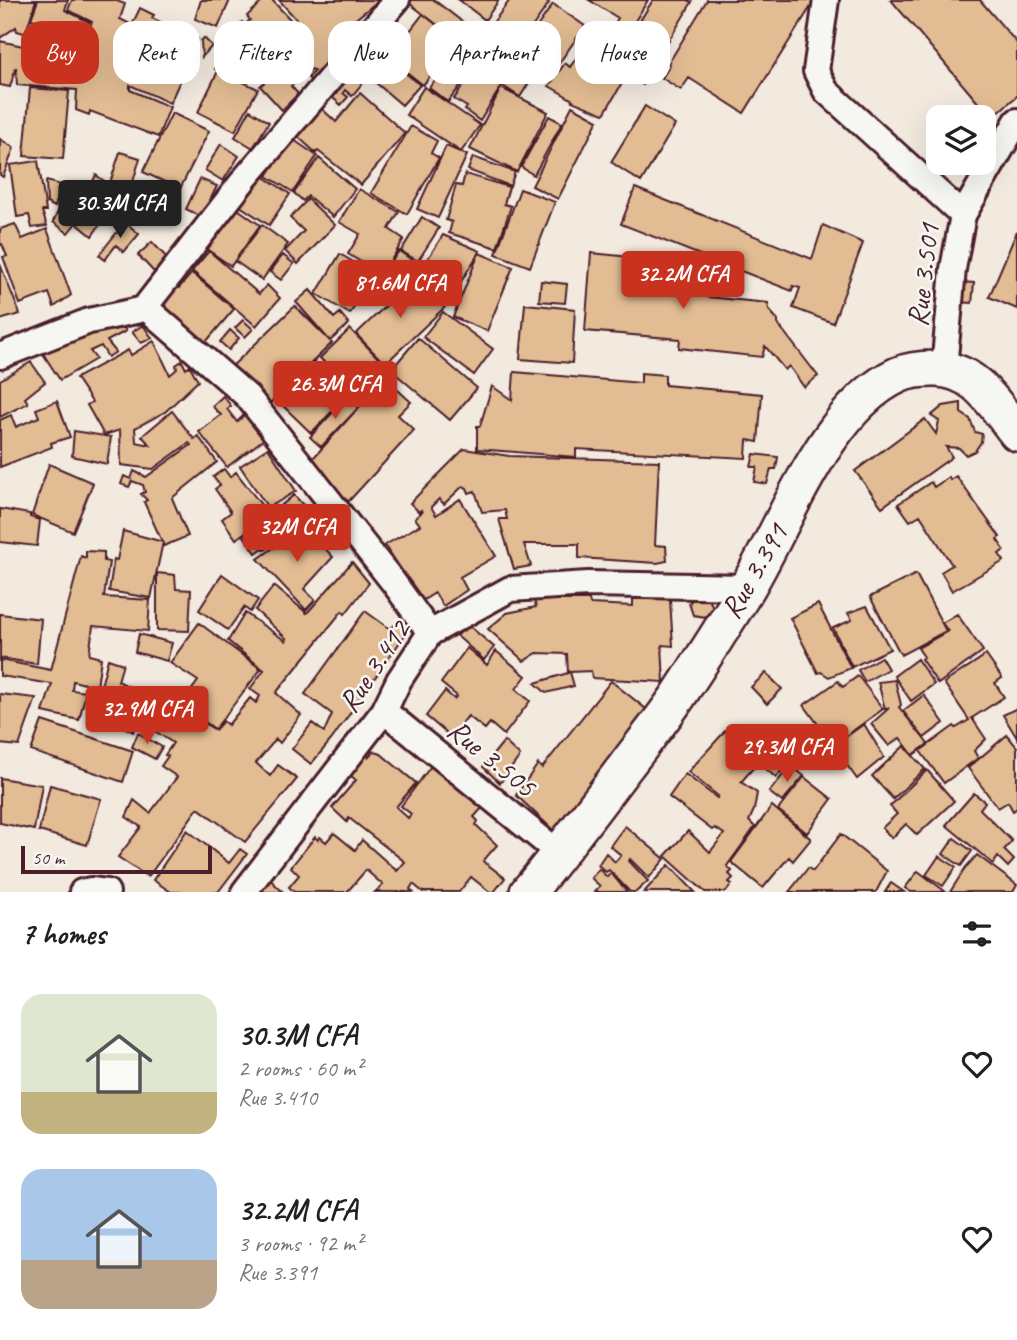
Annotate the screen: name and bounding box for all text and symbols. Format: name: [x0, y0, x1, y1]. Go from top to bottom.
chip: Buy: [21, 21, 99, 84]
chip: Rent: [113, 21, 200, 84]
chip: Filters: [214, 21, 314, 84]
chip: New: [328, 21, 411, 84]
chip: Apartment: [425, 21, 561, 84]
chip: House: [575, 21, 670, 84]
map controls: [926, 105, 996, 175]
button: layers: [926, 105, 996, 175]
pin: 30.3M CFA: [40, 180, 200, 240]
text: 30.3M CFA: [74, 188, 166, 217]
street label: Rue 3.501: [898, 220, 948, 329]
pin: 32.2M CFA: [603, 252, 763, 311]
text: 32.2M CFA: [637, 259, 729, 288]
pin: 81.6M CFA: [320, 260, 480, 320]
text: 81.6M CFA: [354, 268, 446, 297]
pin: 26.3M CFA: [255, 362, 415, 421]
text: 26.3M CFA: [289, 369, 381, 398]
pin: 32M CFA: [232, 504, 362, 564]
text: 32M CFA: [259, 512, 335, 541]
street label: Rue 3.391: [712, 515, 797, 625]
street label: Rue 3.412: [329, 611, 420, 719]
pin: 32.9M CFA: [67, 686, 227, 746]
text: 32.9M CFA: [102, 694, 192, 723]
street label: Rue 3.505: [440, 711, 545, 806]
pin: 29.3M CFA: [707, 724, 867, 784]
text: 29.3M CFA: [742, 732, 832, 761]
scale bar: [21, 843, 212, 875]
text: 50 m: [32, 846, 64, 870]
text: 7 homes: [21, 915, 106, 953]
icon: filters: [958, 915, 996, 953]
text: 30.3M CFA: [238, 1016, 357, 1054]
icon: home: [77, 1022, 161, 1106]
icon: heart: [958, 1045, 996, 1083]
text: 2 rooms · 60 m²: [238, 1054, 362, 1083]
text: Rue 3.410: [238, 1083, 317, 1112]
text: 32.2M CFA: [238, 1191, 357, 1229]
icon: home: [77, 1197, 161, 1281]
icon: heart: [958, 1220, 996, 1258]
text: 3 rooms · 92 m²: [238, 1229, 362, 1258]
text: Rue 3.391: [238, 1258, 317, 1287]

